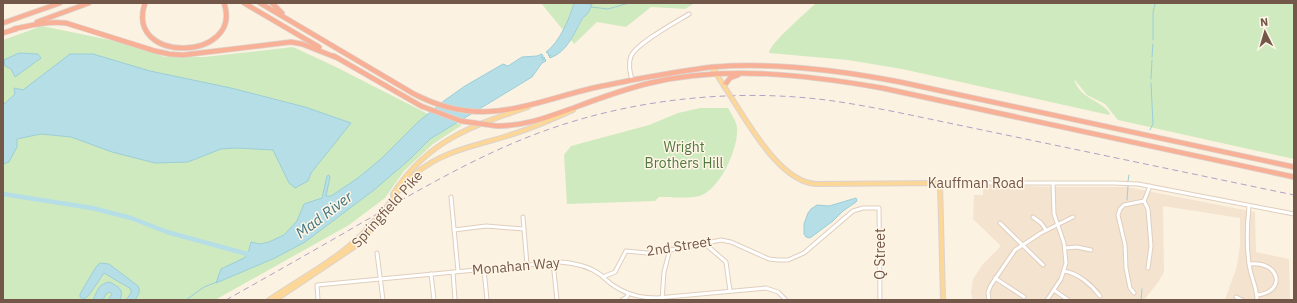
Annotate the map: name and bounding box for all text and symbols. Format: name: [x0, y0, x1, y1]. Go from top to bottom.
north arrow: [1245, 12, 1285, 52]
text: N: [1260, 15, 1269, 29]
park label: Wright Brothers Hill: [645, 138, 724, 172]
street label: Springfield Pike: [348, 166, 427, 251]
street label: Kauffman Road: [928, 174, 1024, 192]
water label: Mad River: [291, 187, 356, 242]
street label: Q Street: [871, 228, 889, 280]
street label: 2nd Street: [645, 232, 713, 260]
street label: Monahan Way: [471, 253, 561, 279]

